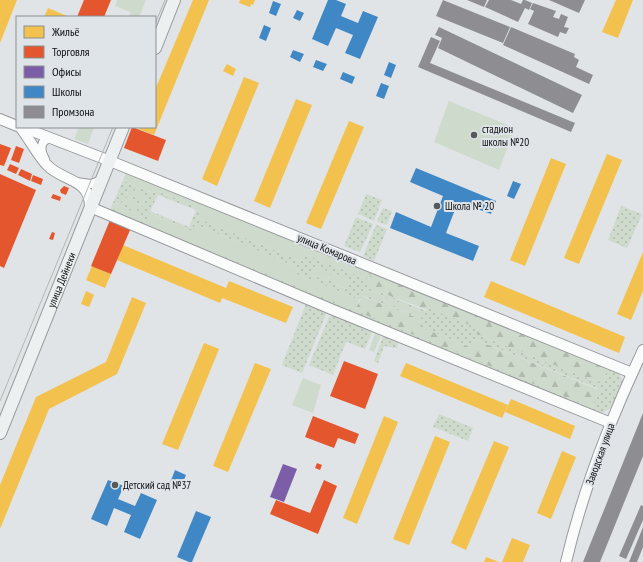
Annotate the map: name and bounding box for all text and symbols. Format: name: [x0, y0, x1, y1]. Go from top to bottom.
legend: [16, 16, 156, 128]
text: Жильё: [51, 24, 79, 39]
text: Торговля: [52, 44, 90, 59]
text: Офисы: [52, 64, 81, 79]
text: Школы: [52, 84, 81, 99]
text: Промзона: [52, 104, 95, 119]
place label: стадион школы №20: [482, 122, 529, 149]
marker: стадион школы №20: [469, 130, 479, 140]
place label: Школа № 20: [445, 199, 494, 213]
marker: Школа № 20: [432, 201, 442, 211]
street label: улица Комарова: [295, 230, 359, 268]
street label: улица Дейнеки: [44, 250, 79, 310]
street label: Заводская улица: [582, 421, 618, 487]
place label: Детский сад №37: [123, 478, 191, 492]
marker: Детский сад №37: [110, 480, 120, 490]

